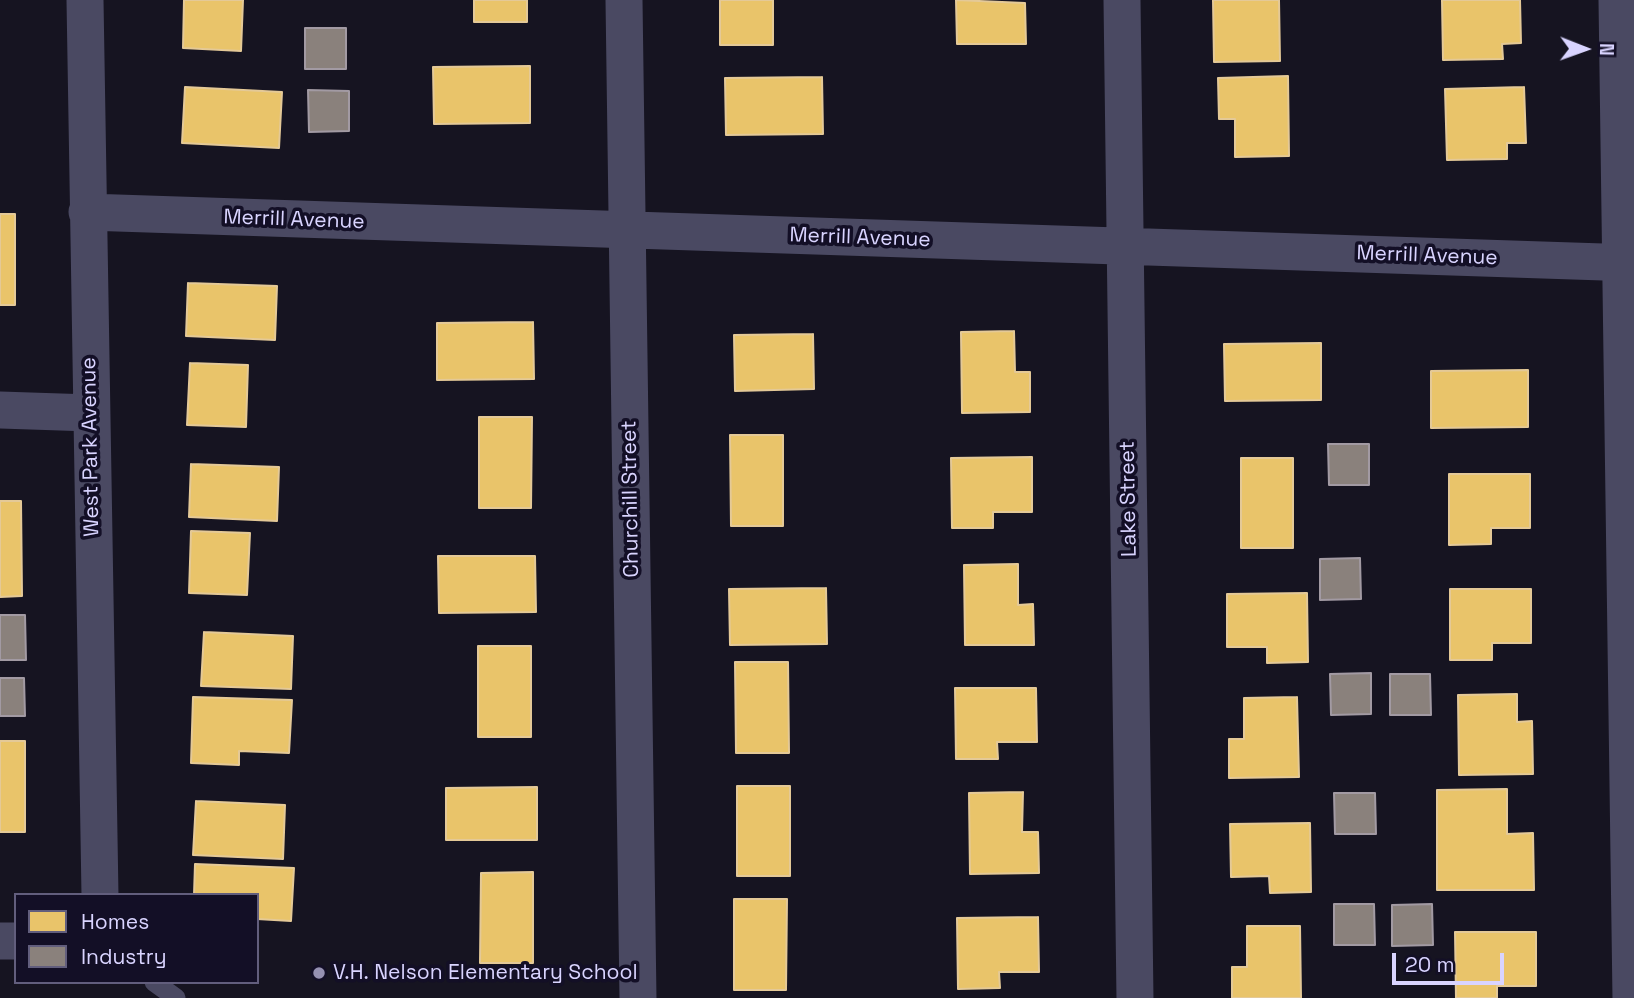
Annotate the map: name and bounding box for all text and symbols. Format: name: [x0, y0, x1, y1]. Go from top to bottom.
north arrow: [1550, 14, 1620, 84]
text: N: [1594, 43, 1619, 56]
street label: Merrill Avenue: [223, 205, 365, 235]
street label: Merrill Avenue: [789, 223, 931, 253]
street label: Merrill Avenue: [1356, 241, 1498, 271]
street label: West Park Avenue: [77, 357, 105, 537]
street label: Churchill Street: [617, 420, 645, 578]
street label: Lake Street: [1115, 441, 1143, 557]
legend: [14, 893, 259, 984]
text: Homes: [81, 908, 149, 935]
scale bar: [1396, 939, 1508, 983]
text: Industry: [81, 943, 167, 970]
text: 20 m: [1405, 951, 1455, 978]
place label: V.H. Nelson Elementary School: [333, 960, 638, 986]
marker: V.H. Nelson Elementary School: [311, 965, 327, 981]

